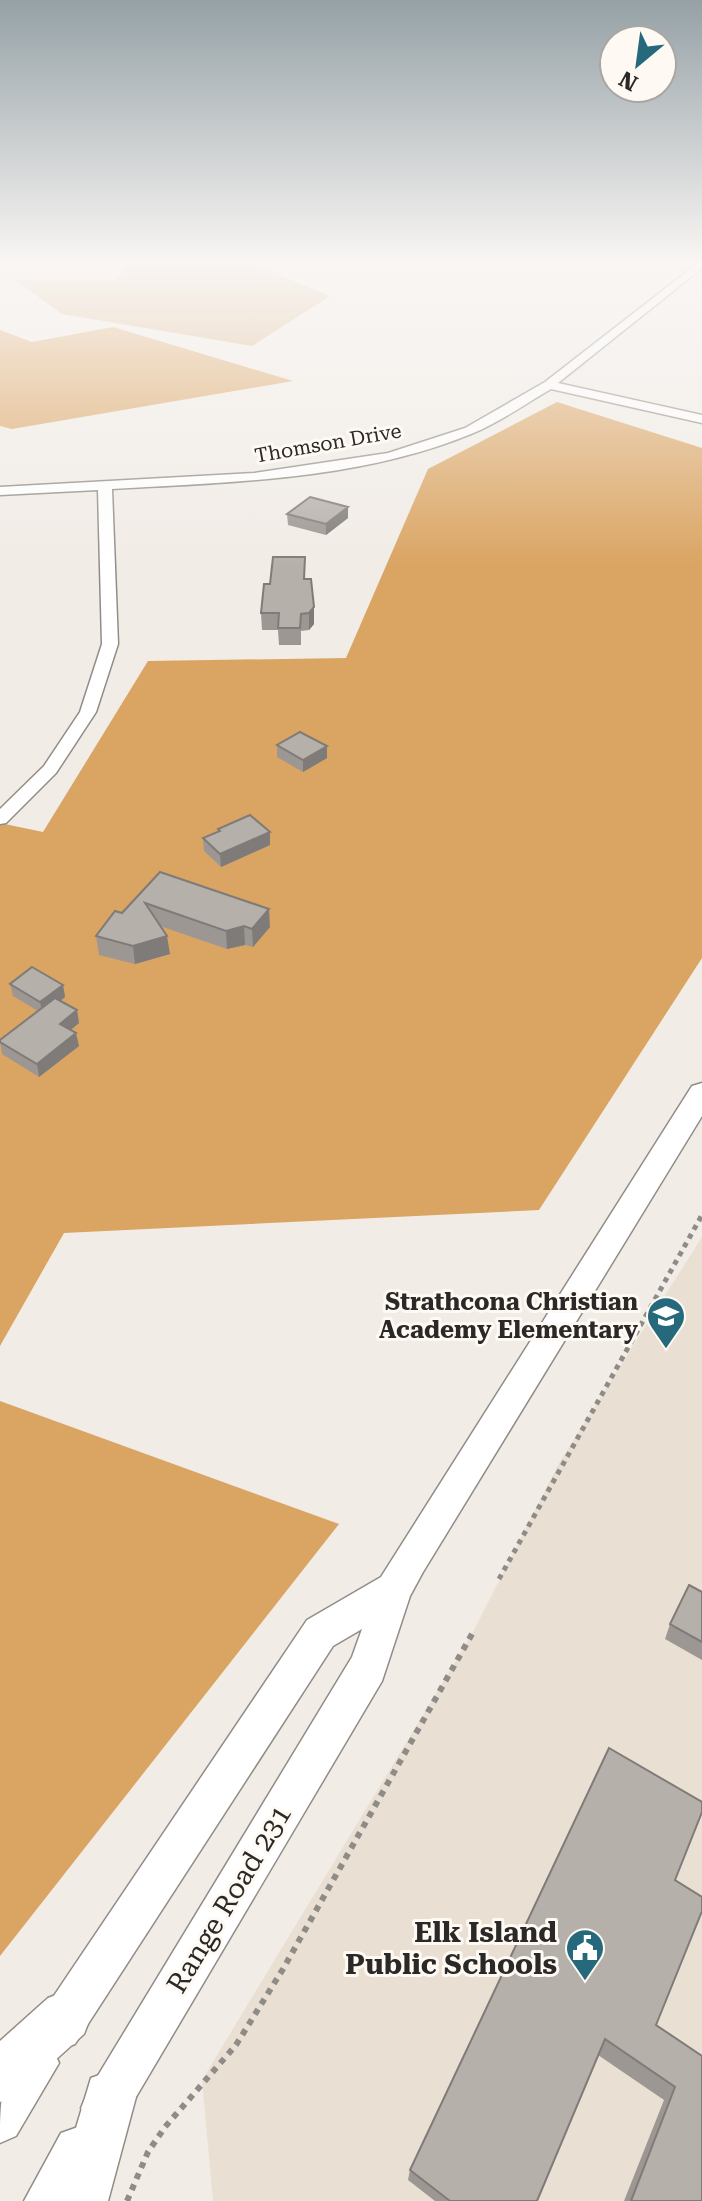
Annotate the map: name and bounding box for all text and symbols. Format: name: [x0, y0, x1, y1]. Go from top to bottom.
north arrow: [598, 24, 678, 104]
text: N: [615, 66, 642, 96]
street label: Thomson Drive: [253, 418, 403, 468]
place label: Strathcona Christian Academy Elementary: [379, 1288, 638, 1344]
school or university icon: Strathcona Christian Academy Elementary: [645, 1295, 687, 1350]
street label: Range Road 231: [160, 1799, 298, 1999]
place label: Elk Island Public Schools: [345, 1916, 557, 1981]
public building icon: Elk Island Public Schools: [564, 1927, 606, 1982]

